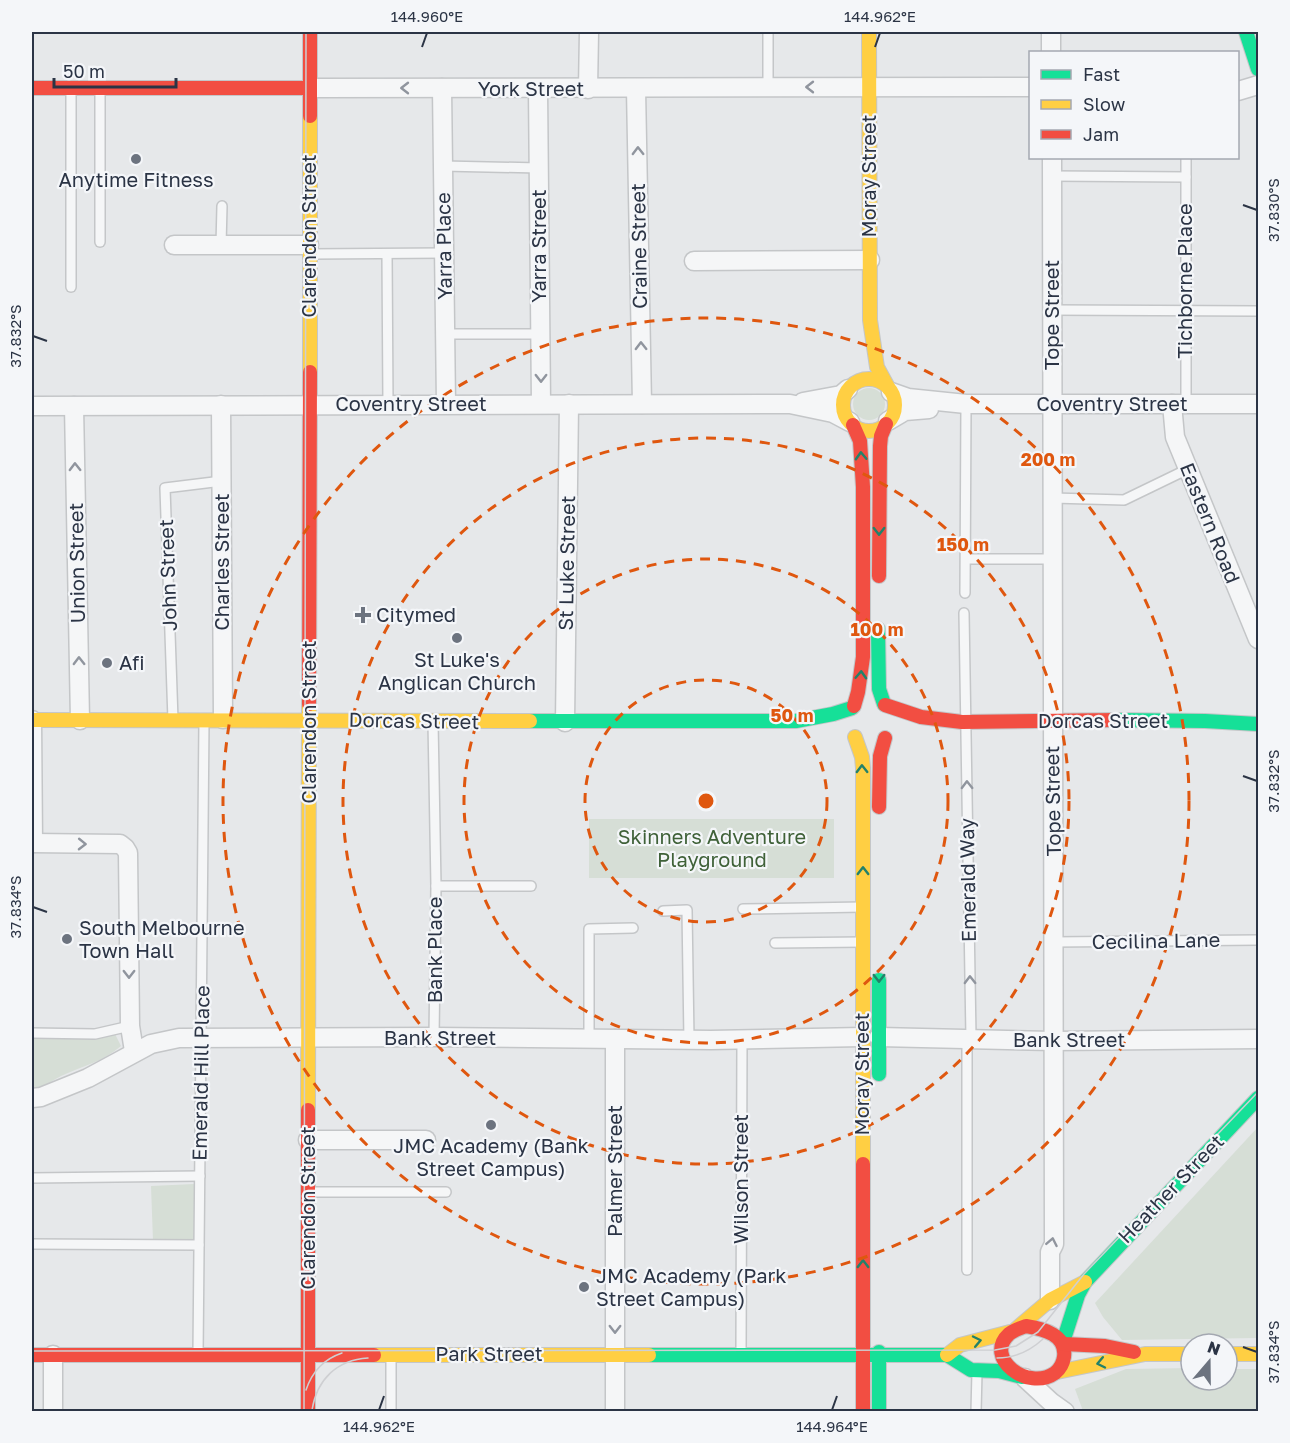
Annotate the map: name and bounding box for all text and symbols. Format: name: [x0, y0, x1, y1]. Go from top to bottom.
text: 144.960°E: [391, 7, 463, 25]
text: 144.962°E: [844, 7, 916, 25]
scale bar: [54, 51, 176, 89]
legend: [1029, 51, 1239, 159]
text: 50 m: [63, 60, 105, 82]
text: Fast: [1083, 63, 1120, 85]
street label: York Street: [478, 76, 584, 100]
one-way arrow: [805, 81, 814, 93]
one-way arrow: [400, 82, 409, 94]
text: Slow: [1083, 93, 1126, 115]
street label: Moray Street: [856, 114, 880, 238]
text: Jam: [1083, 123, 1119, 145]
one-way arrow: [631, 146, 644, 155]
marker: Anytime Fitness: [129, 152, 143, 166]
street label: Clarendon Street: [296, 154, 320, 318]
place label: Anytime Fitness: [58, 167, 214, 191]
text: 37.830°S: [1264, 178, 1282, 242]
street label: Craine Street: [625, 183, 651, 309]
street label: Yarra Street: [526, 189, 550, 303]
street label: Yarra Place: [430, 192, 456, 300]
street label: Tichborne Place: [1172, 203, 1196, 359]
street label: Tope Street: [1039, 260, 1063, 370]
text: 37.832°S: [6, 304, 24, 368]
one-way arrow: [635, 341, 648, 350]
one-way arrow: [534, 374, 547, 383]
street label: Coventry Street: [335, 391, 487, 415]
street label: Coventry Street: [1036, 391, 1188, 415]
text: 200 m: [1021, 448, 1075, 470]
one-way arrow: [854, 452, 867, 461]
street label: Eastern Road: [1176, 459, 1246, 586]
one-way arrow: [69, 462, 81, 471]
street label: Charles Street: [209, 493, 233, 631]
street label: St Luke Street: [553, 495, 579, 631]
street label: Union Street: [63, 502, 89, 624]
street label: John Street: [153, 519, 181, 631]
one-way arrow: [873, 526, 885, 535]
text: 150 m: [937, 533, 989, 555]
place label: Citymed: [376, 602, 456, 626]
marker: Citymed: [354, 606, 372, 624]
text: 100 m: [851, 618, 903, 640]
marker: St Luke's Anglican Church: [450, 631, 464, 645]
street label: Clarendon Street: [296, 640, 320, 804]
place label: St Luke's Anglican Church: [378, 647, 536, 694]
place label: Afi: [119, 650, 145, 674]
marker: Afi: [100, 656, 114, 670]
one-way arrow: [73, 657, 85, 666]
one-way arrow: [854, 670, 867, 679]
text: 50 m: [771, 704, 813, 726]
street label: Dorcas Street: [349, 707, 480, 733]
street label: Dorcas Street: [1038, 708, 1168, 732]
street label: Tope Street: [1039, 745, 1065, 857]
text: 37.832°S: [1264, 749, 1282, 813]
one-way arrow: [856, 764, 869, 773]
one-way arrow: [961, 780, 973, 789]
centre of rings: [696, 791, 716, 811]
street label: Emerald Way: [954, 818, 980, 942]
park label: Skinners Adventure Playground: [618, 824, 806, 871]
one-way arrow: [77, 838, 86, 850]
one-way arrow: [857, 866, 869, 875]
text: 37.834°S: [6, 875, 24, 939]
street label: Bank Place: [422, 897, 446, 1003]
place label: South Melbourne Town Hall: [79, 915, 245, 962]
street label: Cecilina Lane: [1091, 927, 1220, 953]
marker: South Melbourne Town Hall: [60, 932, 74, 946]
one-way arrow: [123, 970, 136, 979]
one-way arrow: [873, 974, 885, 983]
one-way arrow: [964, 975, 976, 984]
street label: Emerald Hill Place: [186, 985, 214, 1161]
street label: Moray Street: [849, 1012, 873, 1136]
street label: Bank Street: [384, 1025, 496, 1049]
street label: Bank Street: [1013, 1027, 1125, 1051]
street label: Palmer Street: [602, 1105, 626, 1237]
street label: Wilson Street: [728, 1114, 752, 1244]
marker: JMC Academy (Bank Street Campus): [484, 1118, 498, 1132]
street label: Clarendon Street: [295, 1126, 319, 1290]
street label: Heather Street: [1112, 1129, 1228, 1248]
place label: JMC Academy (Bank Street Campus): [393, 1133, 589, 1180]
one-way arrow: [1045, 1237, 1058, 1247]
one-way arrow: [857, 1259, 869, 1268]
place label: JMC Academy (Park Street Campus): [596, 1263, 787, 1310]
marker: JMC Academy (Park Street Campus): [577, 1280, 591, 1294]
text: 37.834°S: [1264, 1320, 1282, 1384]
one-way arrow: [609, 1324, 621, 1333]
north arrow: [1179, 1332, 1239, 1392]
one-way arrow: [972, 1335, 982, 1348]
text: N: [1205, 1336, 1223, 1359]
street label: Park Street: [435, 1341, 543, 1365]
one-way arrow: [1096, 1356, 1106, 1369]
text: 144.962°E: [343, 1417, 415, 1435]
text: 144.964°E: [796, 1417, 868, 1435]

